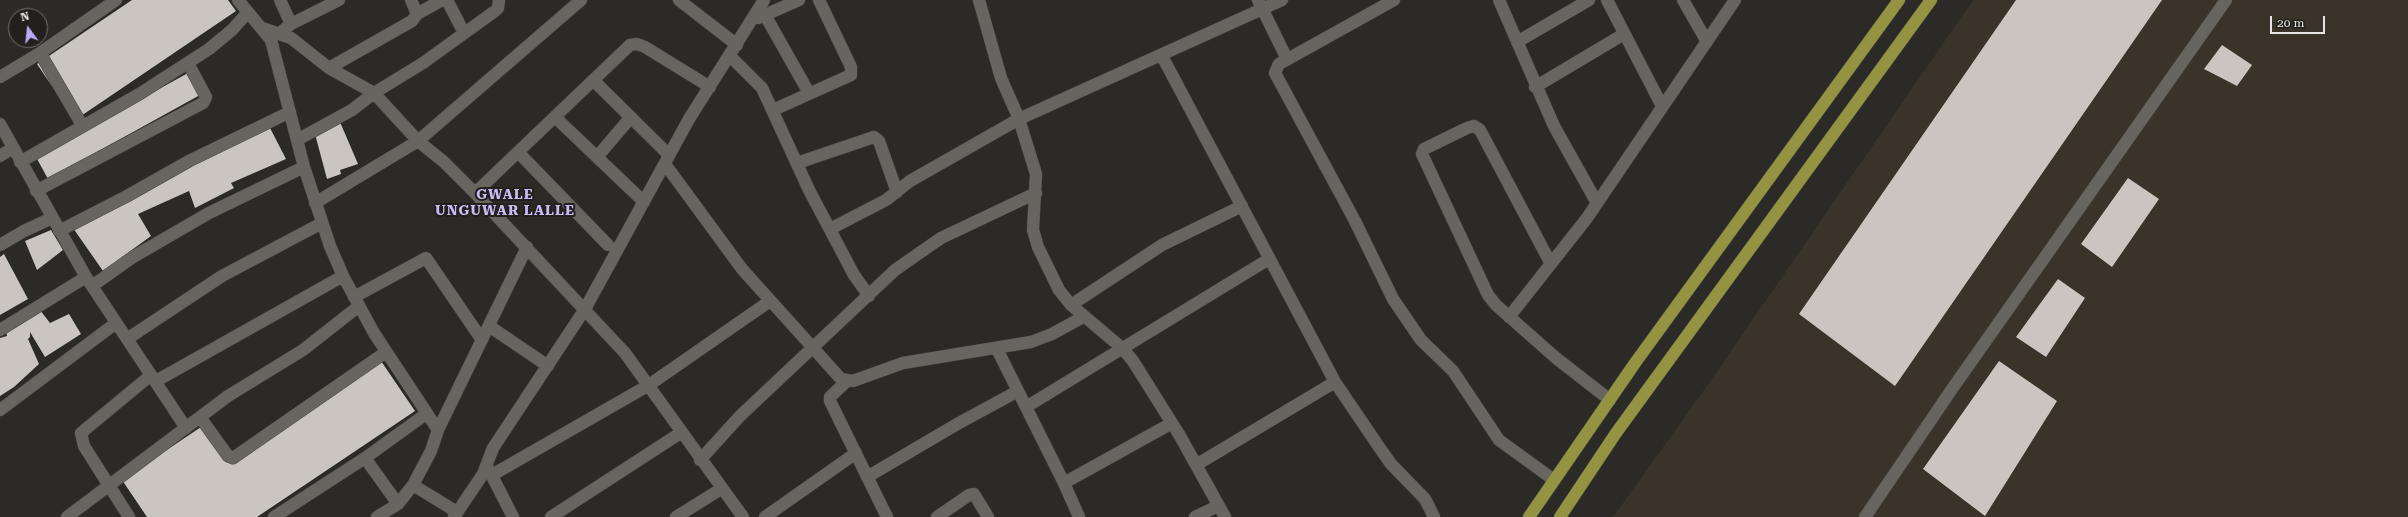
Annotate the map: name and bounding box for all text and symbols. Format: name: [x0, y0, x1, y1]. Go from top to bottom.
north arrow: [8, 8, 48, 48]
scale bar: [2272, 8, 2327, 34]
text: N: [19, 10, 31, 24]
text: 20 m: [2277, 16, 2304, 30]
district label: GWALE UNGUWAR LALLE: [435, 187, 575, 220]

